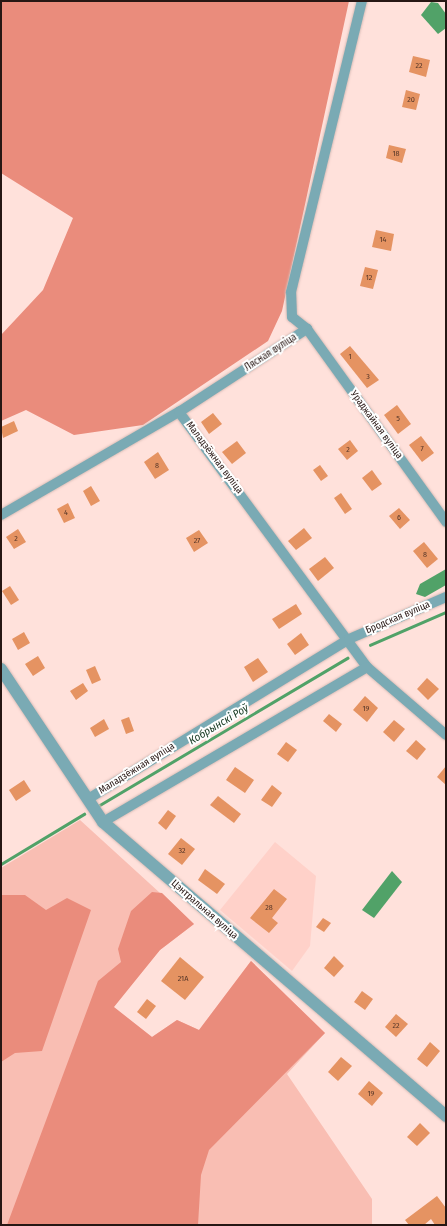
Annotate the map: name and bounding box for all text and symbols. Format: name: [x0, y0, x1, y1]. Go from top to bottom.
house number: 22: [415, 61, 423, 71]
house number: 20: [407, 95, 415, 105]
house number: 18: [392, 149, 400, 159]
house number: 14: [380, 235, 386, 245]
house number: 12: [366, 273, 372, 283]
street label: Лясная вуліца: [243, 332, 299, 374]
house number: 1: [348, 352, 352, 362]
house number: 3: [366, 372, 370, 382]
street label: Ураджайная вуліца: [347, 389, 405, 461]
house number: 5: [396, 414, 400, 424]
street label: Маладзёжная вуліца: [183, 420, 245, 496]
house number: 7: [420, 444, 424, 454]
house number: 2: [346, 445, 350, 455]
house number: 8: [155, 461, 159, 471]
house number: 4: [64, 508, 68, 518]
house number: 6: [397, 513, 401, 523]
house number: 2: [14, 534, 18, 544]
house number: 27: [194, 536, 200, 546]
house number: 8: [423, 550, 427, 560]
street label: Бродская вуліца: [364, 599, 432, 637]
water label: Кобрынскі Роў: [187, 702, 251, 748]
house number: 19: [362, 704, 370, 714]
street label: Маладзёжная вуліца: [97, 741, 177, 797]
house number: 32: [178, 846, 186, 856]
street label: Цэнтральная вуліца: [168, 878, 240, 942]
house number: 28: [265, 903, 273, 913]
house number: 21А: [178, 974, 188, 984]
house number: 22: [392, 1021, 400, 1031]
house number: 19: [367, 1089, 375, 1099]

